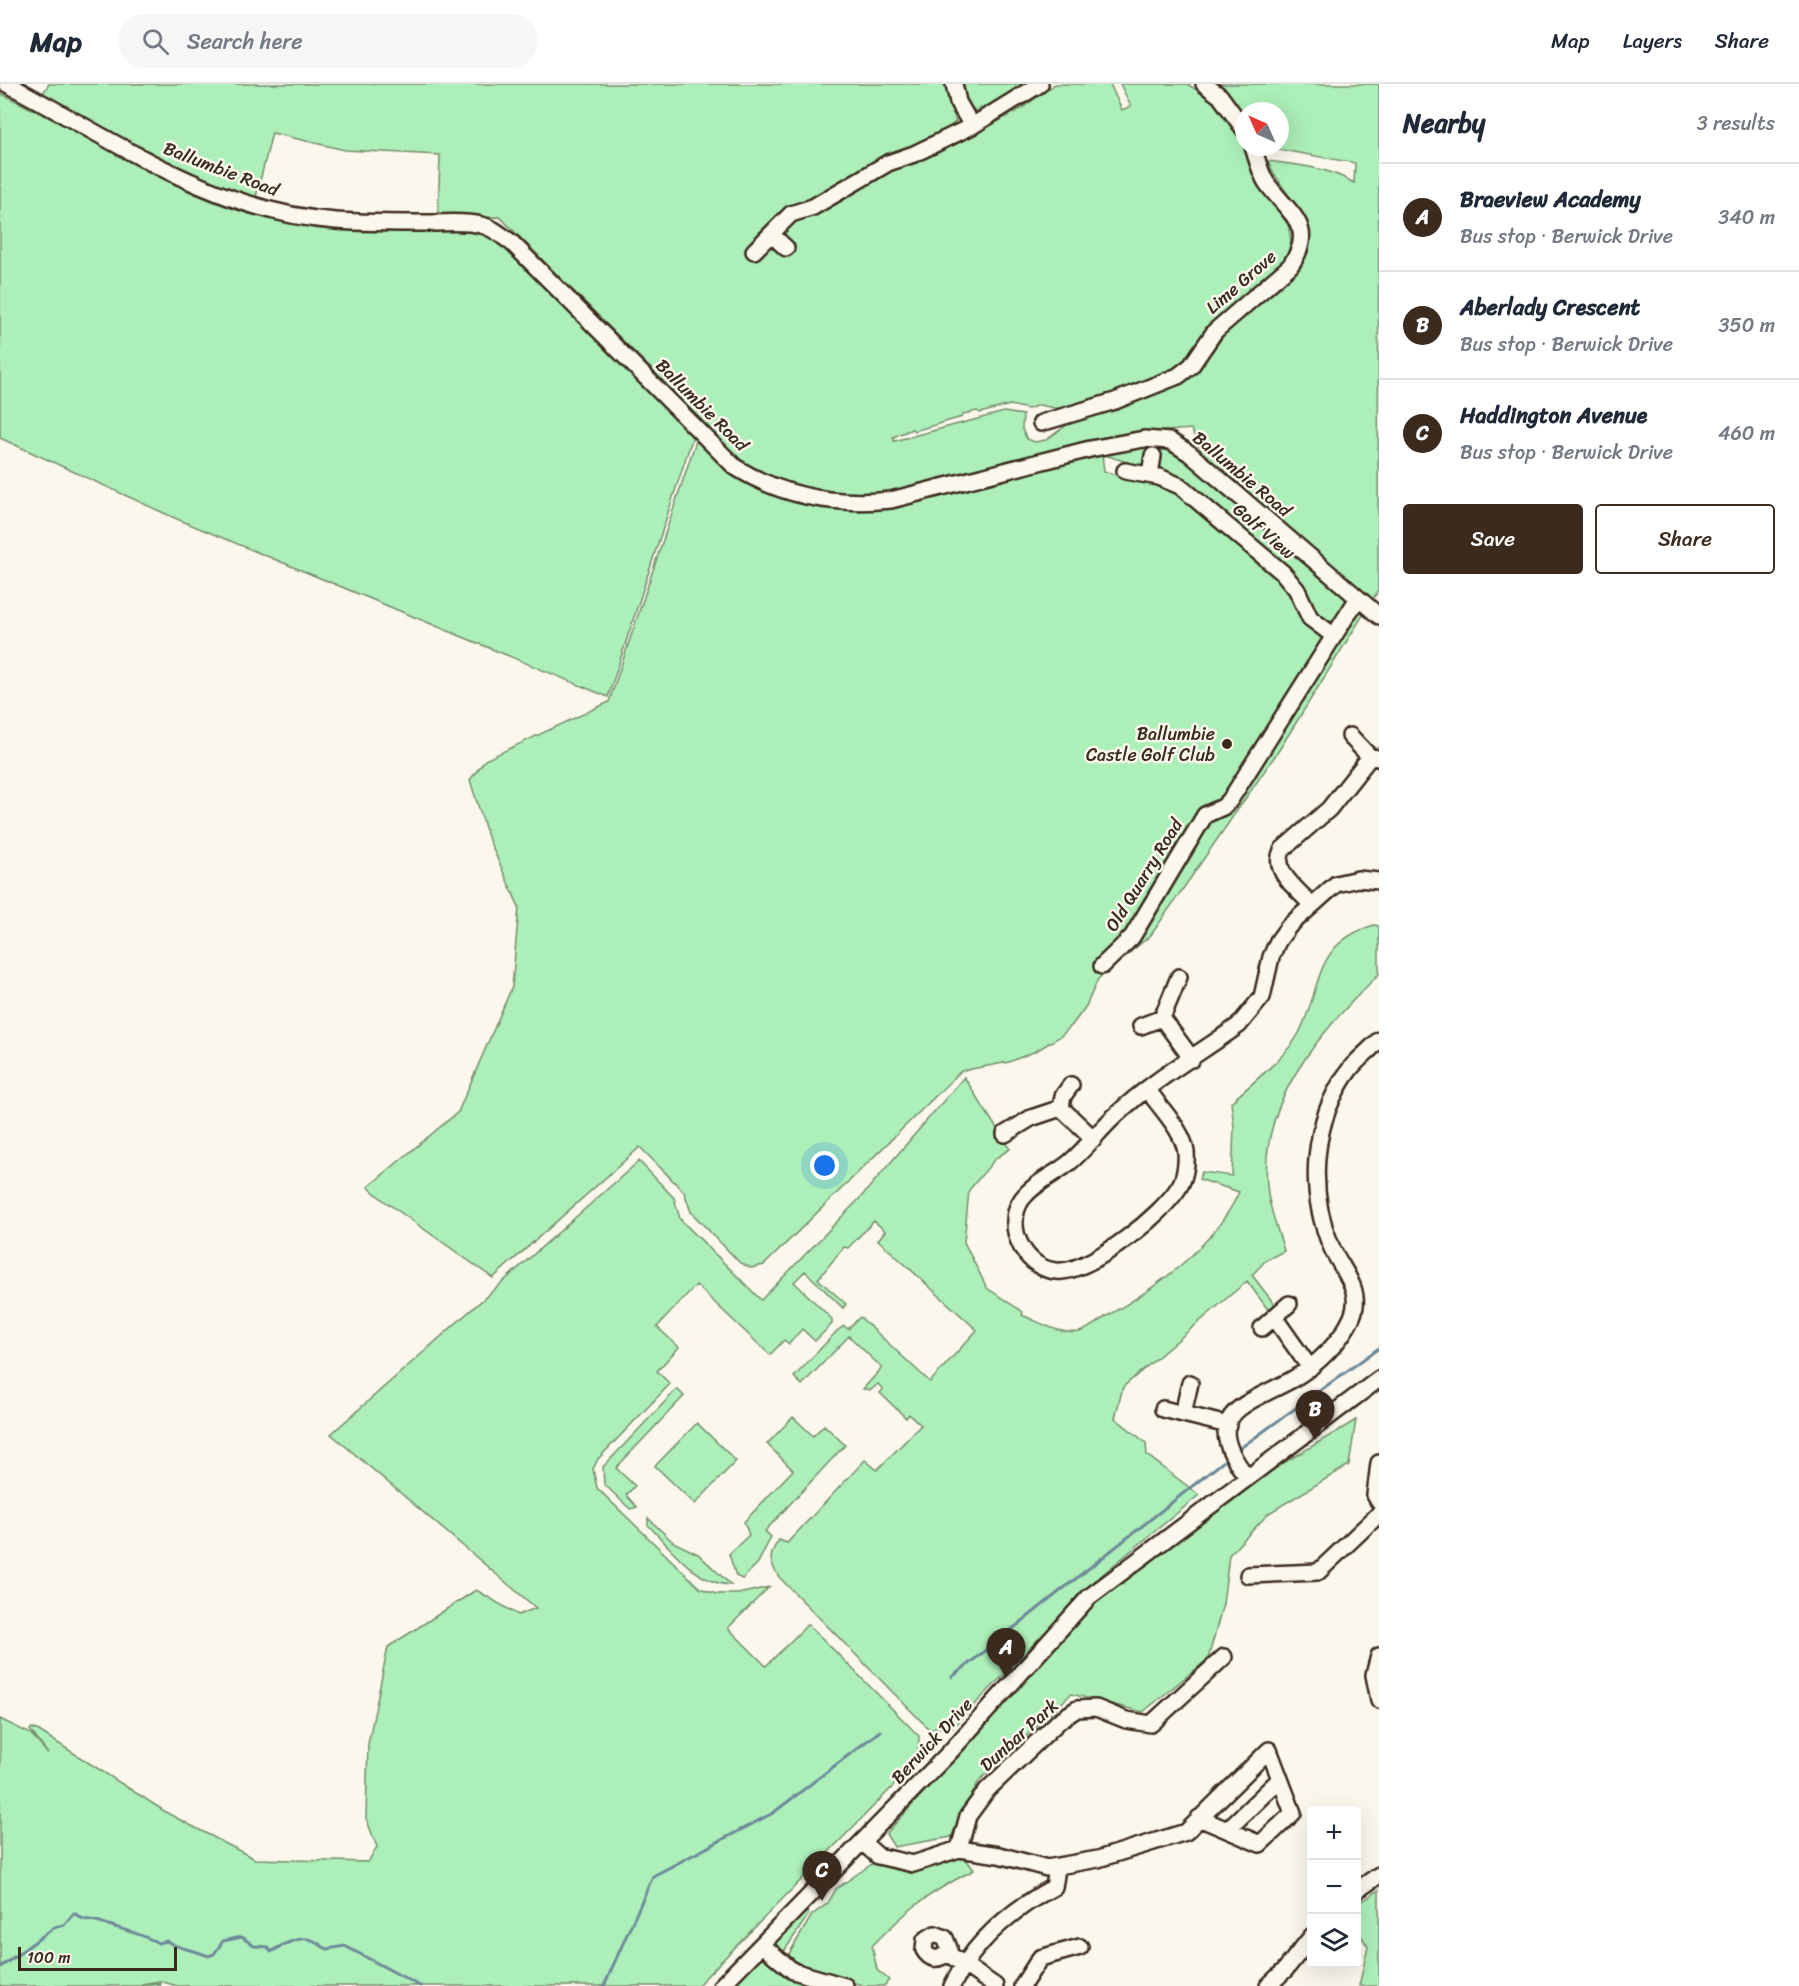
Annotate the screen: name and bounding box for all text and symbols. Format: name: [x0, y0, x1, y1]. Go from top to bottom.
search box: [118, 14, 538, 68]
text: Map: [30, 17, 82, 66]
text: Search here: [187, 22, 303, 61]
text: Map: [1551, 22, 1590, 60]
text: Layers: [1623, 22, 1682, 60]
text: Share: [1715, 22, 1769, 60]
icon: search: [139, 25, 172, 58]
text: Nearby: [1403, 100, 1485, 146]
north arrow: [1235, 102, 1289, 156]
text: 3 results: [1697, 106, 1775, 141]
street label: Ballumbie Road: [159, 132, 285, 206]
text: Braeview Academy: [1460, 180, 1641, 219]
text: A: [1416, 200, 1429, 235]
text: 340 m: [1718, 200, 1775, 235]
text: Bus stop · Berwick Drive: [1460, 219, 1673, 254]
street label: Lime Grove: [1198, 242, 1284, 322]
text: Aberlady Crescent: [1460, 288, 1640, 327]
text: B: [1416, 308, 1429, 343]
text: 350 m: [1719, 308, 1775, 343]
text: Bus stop · Berwick Drive: [1460, 327, 1673, 362]
street label: Ballumbie Road: [648, 351, 757, 460]
text: Haddington Avenue: [1460, 396, 1647, 435]
text: C: [1416, 416, 1429, 451]
text: 460 m: [1718, 416, 1775, 451]
street label: Ballumbie Road: [1185, 423, 1300, 526]
text: Bus stop · Berwick Drive: [1460, 435, 1673, 470]
street label: Golf View: [1225, 494, 1303, 568]
button: Save: [1403, 504, 1583, 574]
button: Share: [1595, 504, 1775, 574]
place label: Ballumbie Castle Golf Club: [1086, 718, 1215, 771]
marker: Ballumbie Castle Golf Club: [1220, 737, 1234, 751]
street label: Old Quarry Road: [1096, 811, 1192, 938]
your location: [810, 1151, 839, 1180]
pin: B: [1296, 1390, 1334, 1440]
pin: A: [986, 1628, 1026, 1678]
street label: Berwick Drive: [883, 1690, 981, 1792]
street label: Dunbar Park: [972, 1690, 1066, 1780]
map controls: [1307, 1806, 1361, 1968]
button: +: [1307, 1806, 1361, 1860]
pin: C: [802, 1852, 842, 1901]
button: −: [1307, 1860, 1361, 1914]
button: layers: [1307, 1914, 1361, 1968]
text: 100 m: [27, 1943, 71, 1972]
scale bar: [18, 1944, 177, 1972]

